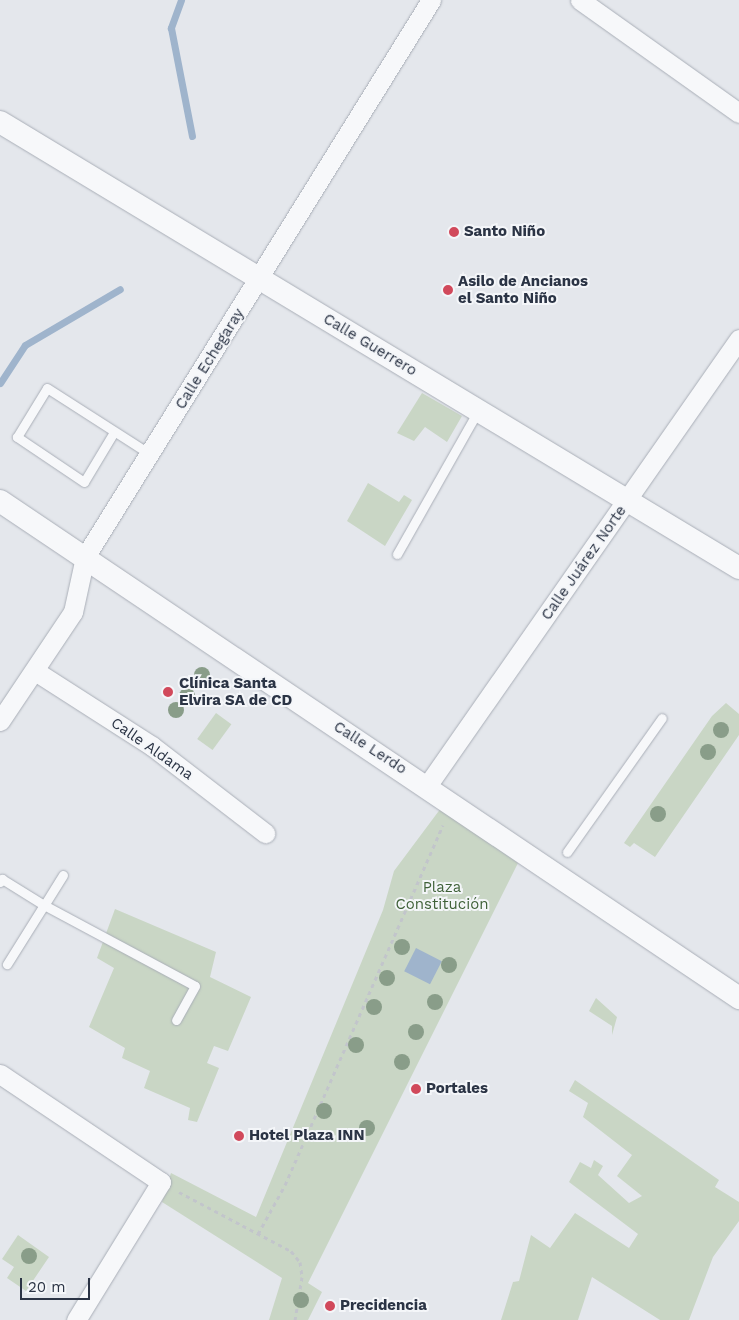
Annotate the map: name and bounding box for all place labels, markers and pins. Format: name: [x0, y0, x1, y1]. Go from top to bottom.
place label: Santo Niño: [464, 223, 545, 241]
marker: Santo Niño: [448, 226, 460, 238]
place label: Asilo de Ancianos el Santo Niño: [458, 272, 588, 307]
marker: Asilo de Ancianos el Santo Niño: [442, 284, 454, 296]
place label: Clínica Santa Elvira SA de CD: [179, 674, 293, 709]
marker: Clínica Santa Elvira SA de CD: [161, 685, 175, 699]
place label: Portales: [426, 1080, 488, 1098]
marker: Portales: [410, 1083, 422, 1095]
place label: Hotel Plaza INN: [249, 1127, 365, 1145]
marker: Hotel Plaza INN: [233, 1130, 245, 1142]
place label: Precidencia: [340, 1297, 427, 1315]
marker: Precidencia: [324, 1300, 336, 1312]

